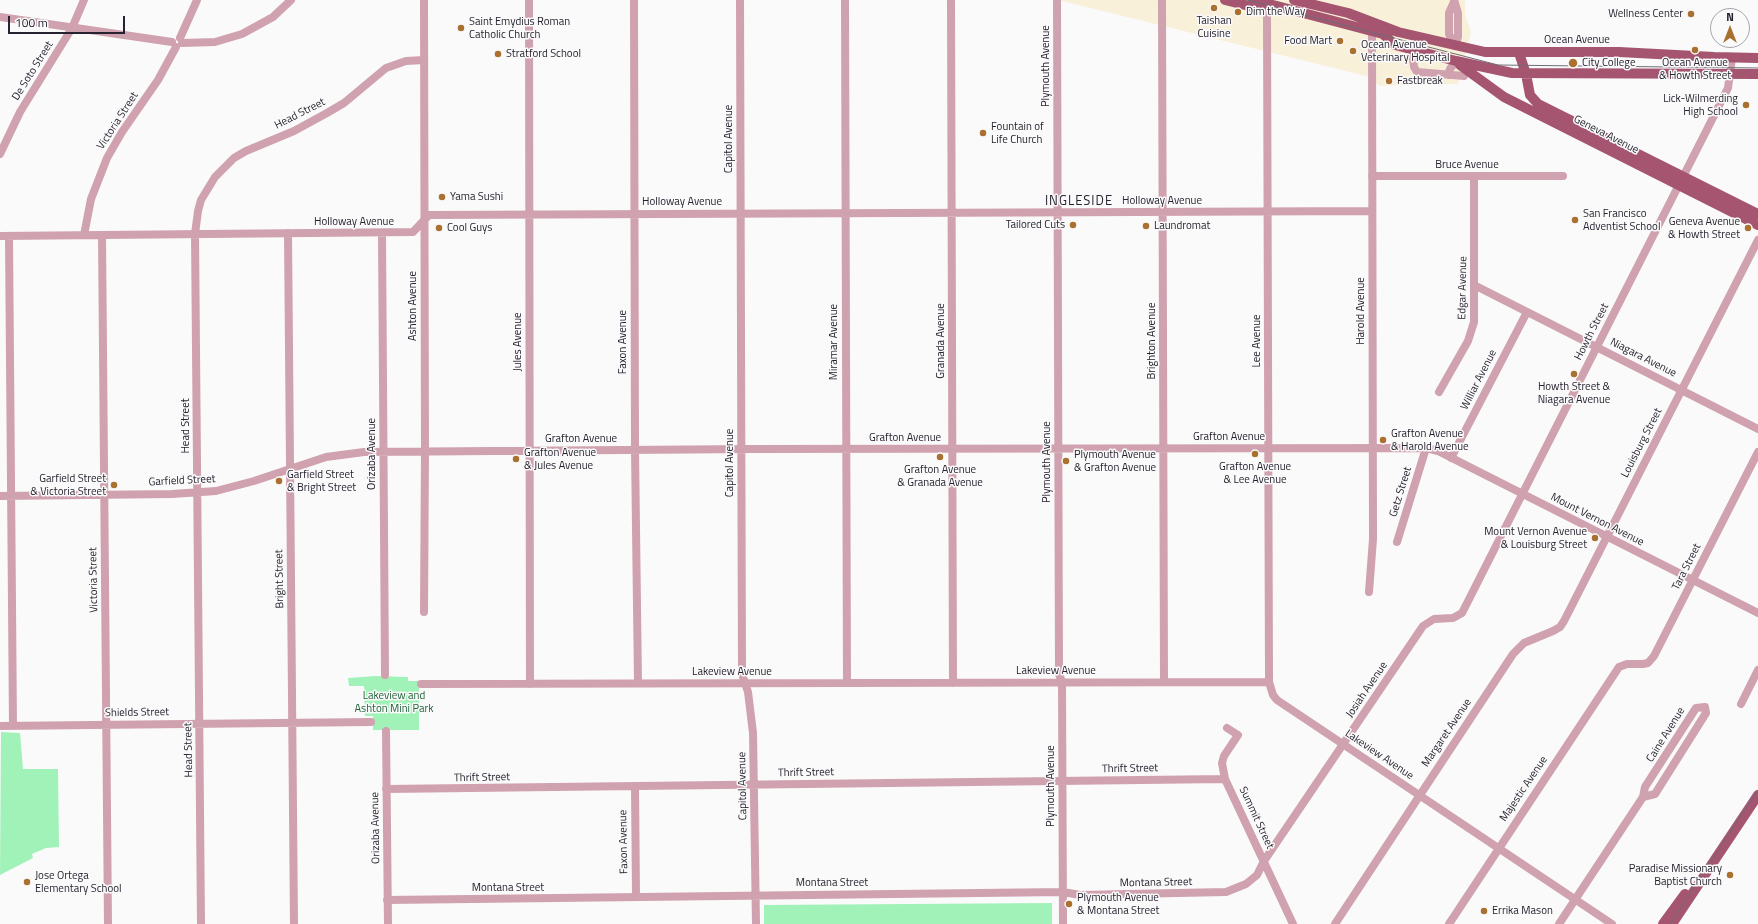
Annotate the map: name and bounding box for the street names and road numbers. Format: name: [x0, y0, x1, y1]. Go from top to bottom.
street label: Plymouth Avenue: [1039, 25, 1053, 107]
street label: Ocean Avenue: [1544, 33, 1610, 47]
street label: De Soto Street: [10, 39, 56, 103]
street label: Victoria Street: [95, 90, 141, 152]
street label: Head Street: [272, 96, 328, 132]
street label: Capitol Avenue: [722, 105, 736, 173]
street label: Geneva Avenue: [1571, 113, 1641, 157]
street label: Bruce Avenue: [1435, 158, 1499, 172]
street label: Holloway Avenue: [1122, 194, 1202, 208]
street label: Holloway Avenue: [642, 195, 722, 209]
street label: Holloway Avenue: [314, 215, 394, 229]
street label: Edgar Avenue: [1456, 256, 1470, 320]
street label: Ashton Avenue: [406, 271, 420, 341]
street label: Harold Avenue: [1354, 277, 1368, 345]
street label: Howth Street: [1572, 301, 1612, 363]
street label: Granada Avenue: [934, 303, 948, 379]
street label: Brighton Avenue: [1145, 303, 1159, 379]
street label: Miramar Avenue: [827, 304, 841, 380]
street label: Faxon Avenue: [616, 310, 630, 374]
street label: Jules Avenue: [511, 312, 525, 372]
street label: Lee Avenue: [1250, 314, 1264, 368]
street label: Niagara Avenue: [1608, 336, 1678, 380]
street label: Williar Avenue: [1458, 348, 1500, 412]
street label: Head Street: [179, 398, 193, 454]
street label: Louisburg Street: [1619, 406, 1665, 480]
street label: Orizaba Avenue: [365, 418, 379, 490]
street label: Plymouth Avenue: [1040, 421, 1054, 503]
street label: Capitol Avenue: [723, 429, 737, 497]
street label: Grafton Avenue: [1193, 430, 1265, 444]
street label: Grafton Avenue: [869, 431, 941, 445]
street label: Grafton Avenue: [545, 432, 617, 446]
street label: Getz Street: [1387, 465, 1415, 519]
street label: Garfield Street: [148, 473, 216, 489]
street label: Mount Vernon Avenue: [1548, 491, 1646, 549]
street label: Tara Street: [1670, 542, 1704, 592]
street label: Victoria Street: [87, 547, 101, 613]
street label: Bright Street: [273, 549, 287, 609]
street label: Josiah Avenue: [1343, 659, 1391, 721]
street label: Lakeview Avenue: [1016, 664, 1096, 678]
street label: Lakeview Avenue: [692, 665, 772, 679]
street label: Margaret Avenue: [1419, 696, 1475, 770]
street label: Caine Avenue: [1644, 705, 1688, 765]
street label: Shields Street: [105, 706, 169, 720]
street label: Head Street: [182, 722, 196, 778]
street label: Lakeview Avenue: [1342, 727, 1416, 783]
street label: Plymouth Avenue: [1044, 745, 1058, 827]
street label: Capitol Avenue: [736, 752, 750, 820]
street label: Majestic Avenue: [1497, 754, 1551, 824]
street label: Thrift Street: [1102, 762, 1158, 776]
street label: Thrift Street: [778, 766, 834, 780]
street label: Thrift Street: [454, 771, 510, 785]
street label: Summit Street: [1236, 785, 1276, 851]
street label: Orizaba Avenue: [369, 792, 383, 864]
street label: Faxon Avenue: [617, 810, 631, 874]
street label: Montana Street: [796, 876, 868, 890]
street label: Montana Street: [1120, 876, 1192, 890]
street label: Montana Street: [472, 881, 544, 895]

